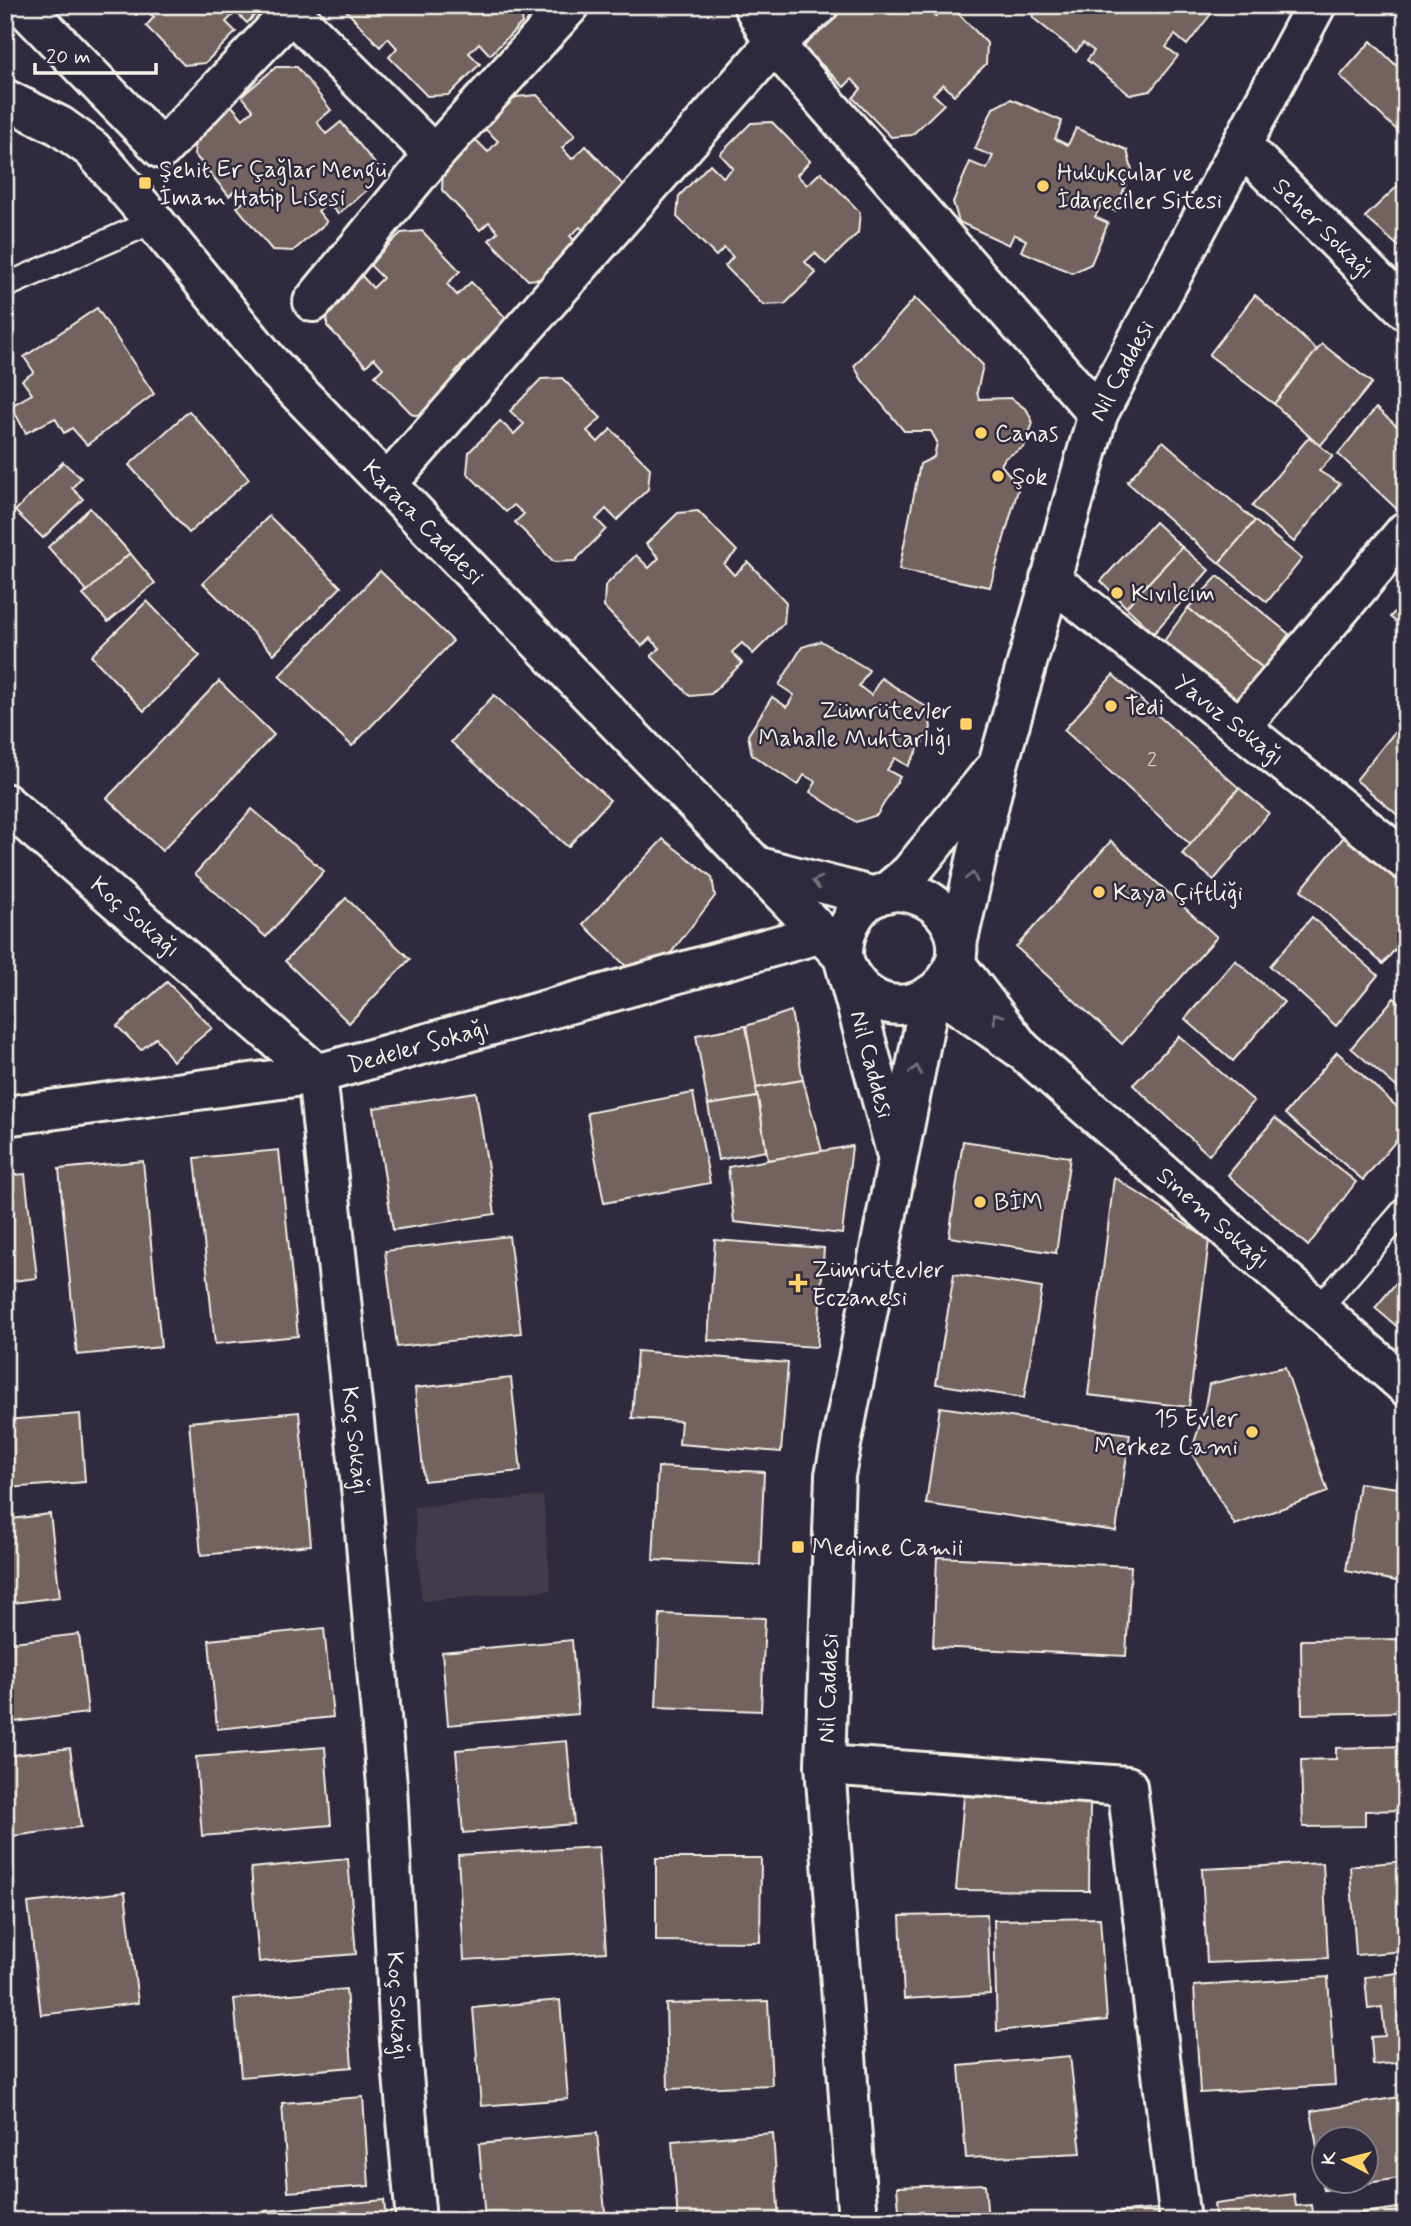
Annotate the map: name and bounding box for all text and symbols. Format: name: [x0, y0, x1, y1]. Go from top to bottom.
scale bar: [35, 32, 156, 76]
text: 20 m: [46, 43, 91, 71]
place label: Şehit Er Çağlar Mengü İmam Hatip Lisesi: [159, 155, 386, 214]
place label: Hukukçular ve İdareciler Sitesi: [1057, 158, 1222, 217]
street label: Seher Sokağı: [1265, 172, 1380, 287]
marker: Şehit Er Çağlar Mengü İmam Hatip Lisesi: [137, 175, 153, 191]
marker: Hukukçular ve İdareciler Sitesi: [1035, 178, 1051, 194]
street label: Nil Caddesi: [1083, 315, 1162, 427]
place label: Canas: [995, 419, 1058, 450]
marker: Canas: [973, 425, 989, 441]
street label: Karaca Caddesi: [355, 454, 490, 592]
place label: Şok: [1012, 462, 1048, 493]
marker: Şok: [990, 468, 1006, 484]
place label: Kıvılcım: [1131, 579, 1215, 610]
marker: Kıvılcım: [1109, 585, 1125, 601]
street label: Yavuz Sokağı: [1167, 667, 1290, 774]
place label: Tedi: [1125, 692, 1164, 723]
place label: Zümrütevler Mahalle Muhtarlığı: [758, 696, 952, 755]
marker: Tedi: [1103, 698, 1119, 714]
marker: Zümrütevler Mahalle Muhtarlığı: [958, 716, 974, 732]
house number: 2: [1147, 746, 1157, 774]
street label: Koç Sokağı: [83, 870, 186, 965]
one-way arrow: [963, 872, 978, 884]
one-way arrow: [811, 876, 823, 890]
place label: Kaya Çiftliği: [1113, 878, 1243, 909]
marker: Kaya Çiftliği: [1091, 884, 1107, 900]
street label: Nil Caddesi: [841, 1007, 900, 1122]
street label: Dedeler Sokağı: [344, 1013, 493, 1082]
one-way arrow: [992, 1013, 1005, 1025]
one-way arrow: [907, 1064, 922, 1076]
street label: Sinem Sokağı: [1149, 1161, 1276, 1277]
place label: BİM: [994, 1188, 1043, 1219]
marker: BİM: [972, 1194, 988, 1210]
place label: Zümrütevler Eczanesi: [812, 1255, 944, 1314]
marker: Zümrütevler Eczanesi: [790, 1275, 806, 1291]
street label: Koç Sokağı: [333, 1385, 376, 1497]
place label: 15 Evler Merkez Cami: [1094, 1404, 1239, 1463]
marker: 15 Evler Merkez Cami: [1244, 1424, 1260, 1440]
place label: Medine Camii: [812, 1533, 963, 1564]
marker: Medine Camii: [790, 1539, 806, 1555]
street label: Nil Caddesi: [812, 1633, 847, 1744]
street label: Koç Sokağı: [378, 1951, 416, 2062]
north arrow: [1310, 2124, 1380, 2194]
text: K: [1316, 2149, 1343, 2166]

